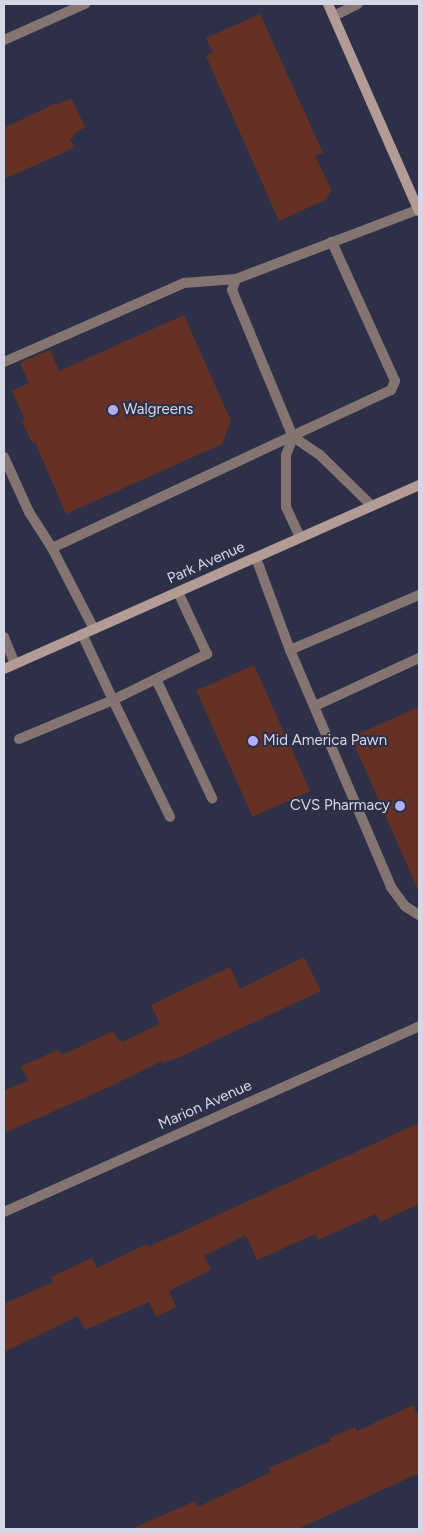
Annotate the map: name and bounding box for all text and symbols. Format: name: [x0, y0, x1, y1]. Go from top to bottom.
place label: Walgreens: [123, 401, 193, 419]
marker: Walgreens: [107, 404, 119, 416]
street label: Park Avenue: [164, 538, 248, 588]
place label: Mid America Pawn: [263, 732, 387, 750]
marker: Mid America Pawn: [247, 735, 259, 747]
place label: CVS Pharmacy: [290, 797, 390, 815]
marker: CVS Pharmacy: [394, 800, 406, 812]
street label: Marion Avenue: [155, 1076, 255, 1134]

